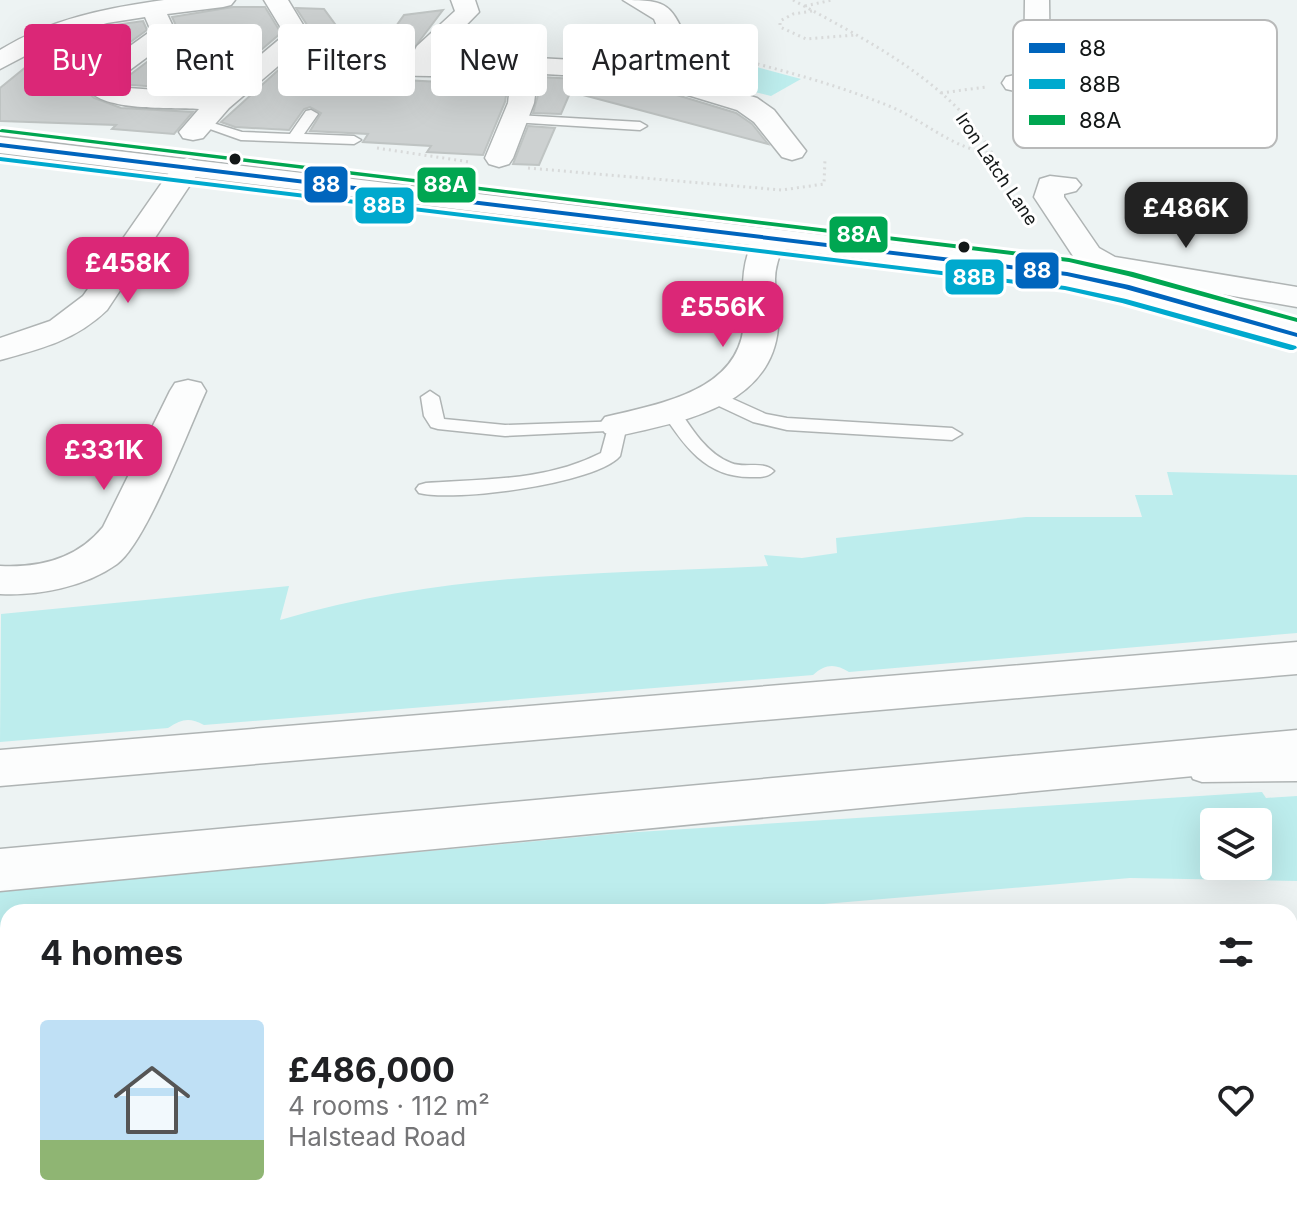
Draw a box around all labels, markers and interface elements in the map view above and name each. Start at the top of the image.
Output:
legend [1013,20,1277,148]
chip: Buy [24,24,131,96]
chip: Rent [147,24,262,96]
chip: Filters [278,24,415,96]
chip: New [431,24,547,96]
chip: Apartment [563,24,758,96]
text: 88 [1079,35,1106,61]
text: 88B [1079,71,1121,97]
text: 88A [1079,107,1121,133]
street label: Iron Latch Lane [952,109,1042,229]
unlabelled marker [227,151,243,167]
line badge: 88 [303,165,349,204]
line badge: 88A [416,166,477,204]
text: 88 [312,171,340,197]
text: 88A [423,171,469,197]
pin: £486K [1130,182,1242,250]
line badge: 88B [354,186,415,225]
text: 88B [362,192,406,218]
text: £486K [1143,192,1229,223]
line badge: 88A [828,215,889,254]
text: 88A [836,221,882,247]
pin: £458K [72,237,184,305]
unlabelled marker [956,239,972,255]
text: £458K [85,247,171,278]
line badge: 88 [1014,251,1060,290]
text: 88 [1023,257,1051,283]
line badge: 88B [944,258,1005,296]
text: 88B [952,264,996,290]
pin: £556K [667,281,779,349]
text: £556K [680,291,766,322]
pin: £331K [48,424,160,492]
text: £331K [64,434,144,465]
map controls [1200,808,1272,880]
button: layers [1200,808,1272,880]
icon: filters [1214,930,1258,974]
text: 4 homes [40,932,183,973]
text: £486,000 [288,1049,455,1090]
icon: home [104,1052,200,1148]
icon: heart [1214,1078,1258,1122]
text: 4 rooms · 112 m² [288,1090,490,1121]
text: Halstead Road [288,1121,466,1152]

